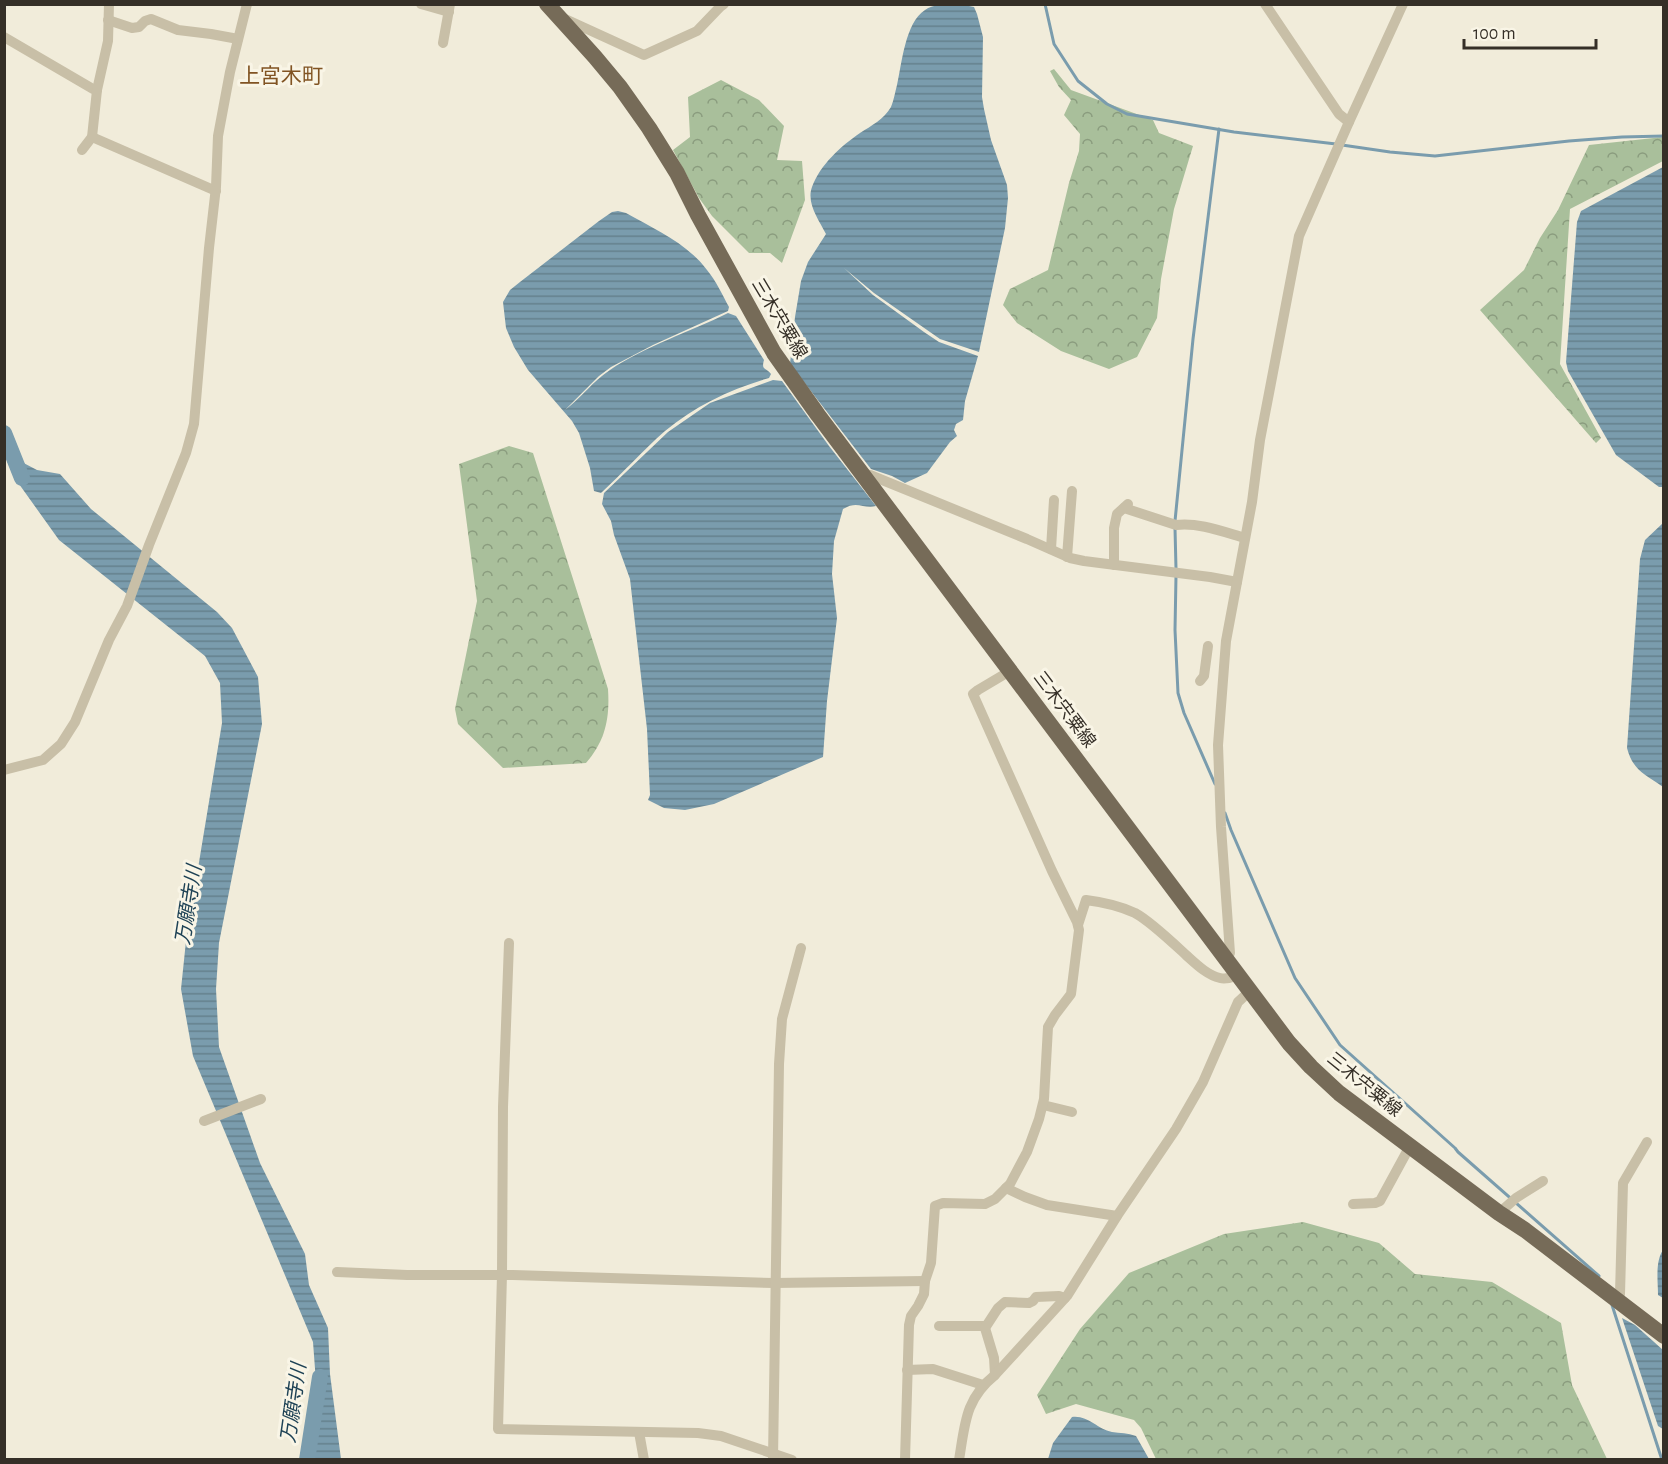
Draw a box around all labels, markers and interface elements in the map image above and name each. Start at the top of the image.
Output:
scale bar [1464,12,1596,50]
text: 100 m [1473,25,1516,43]
district label: 上宮木町 [239,65,323,87]
street label: 三木宍粟線 [748,275,812,362]
street label: 三木宍粟線 [1030,667,1100,751]
water label: 万願寺川 [172,862,205,946]
street label: 三木宍粟線 [1323,1048,1406,1120]
water label: 万願寺川 [278,1360,310,1444]

